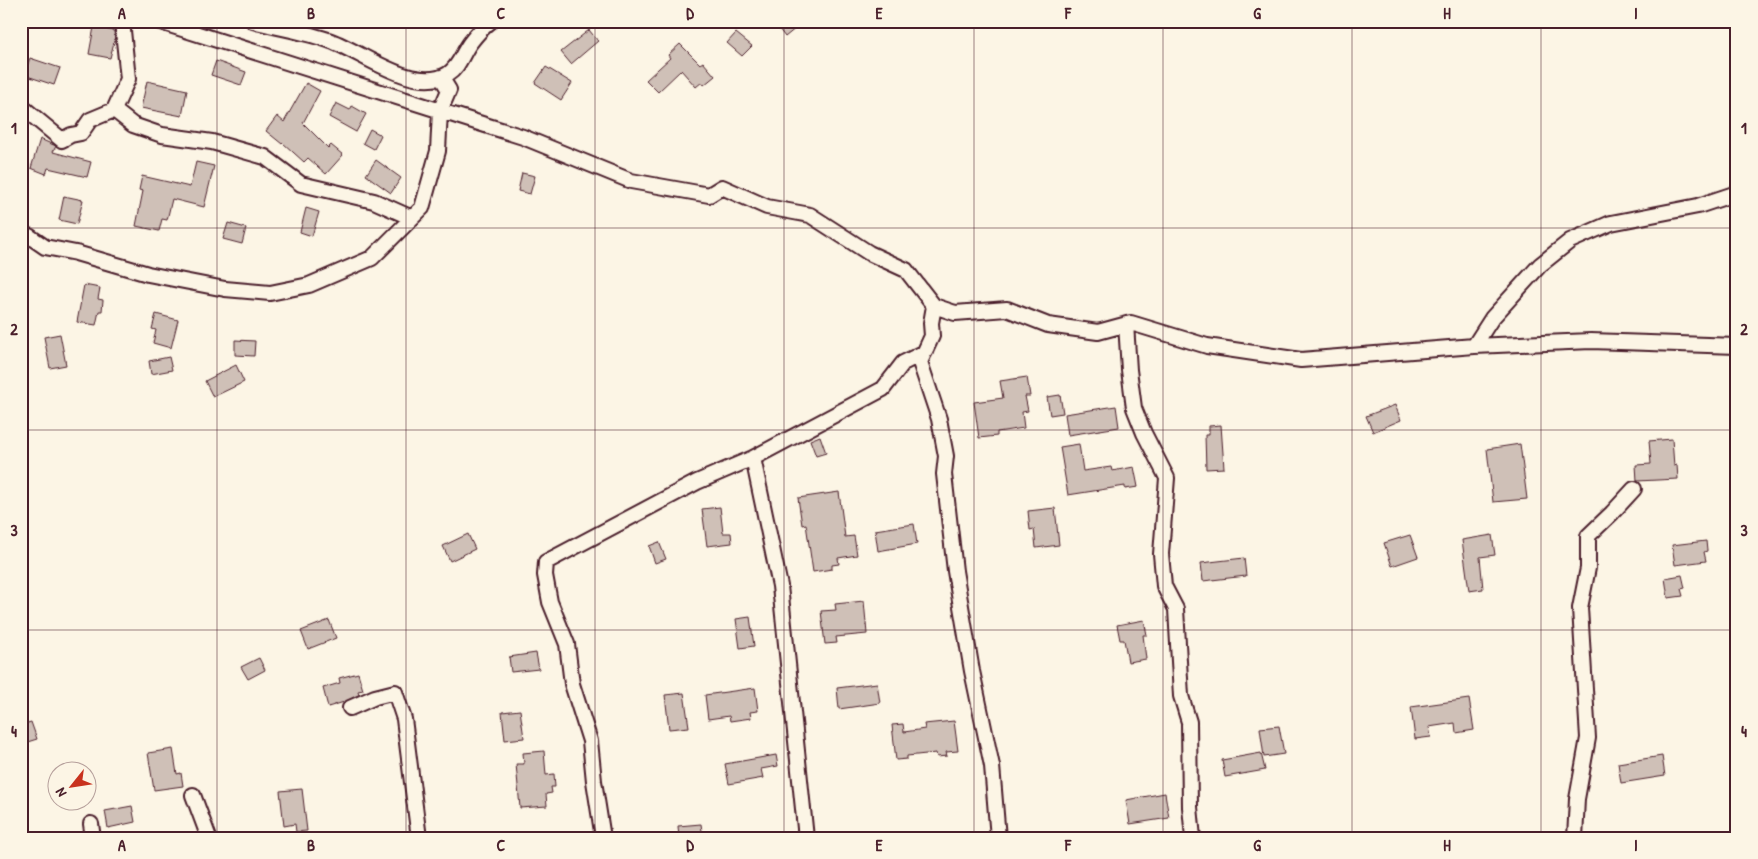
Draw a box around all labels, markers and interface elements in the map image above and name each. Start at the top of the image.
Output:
text: A [118,2,126,24]
text: B [307,2,315,24]
text: C [497,2,506,24]
text: D [686,2,694,24]
text: E [875,2,883,24]
text: F [1064,2,1072,24]
text: G [1253,2,1261,24]
text: H [1443,2,1451,24]
text: I [1634,2,1638,24]
text: 1 [11,117,17,139]
text: 1 [1741,117,1747,139]
text: 2 [10,318,18,340]
text: 2 [1740,318,1748,340]
text: 3 [10,519,18,541]
text: 3 [1740,519,1748,541]
text: 4 [11,720,17,742]
text: 4 [1741,720,1747,742]
north arrow [48,762,98,812]
text: N [50,784,70,801]
text: A [118,834,126,856]
text: B [307,834,315,856]
text: C [497,834,506,856]
text: D [686,834,694,856]
text: E [875,834,883,856]
text: F [1064,834,1072,856]
text: G [1253,834,1261,856]
text: H [1443,834,1451,856]
text: I [1634,834,1638,856]

